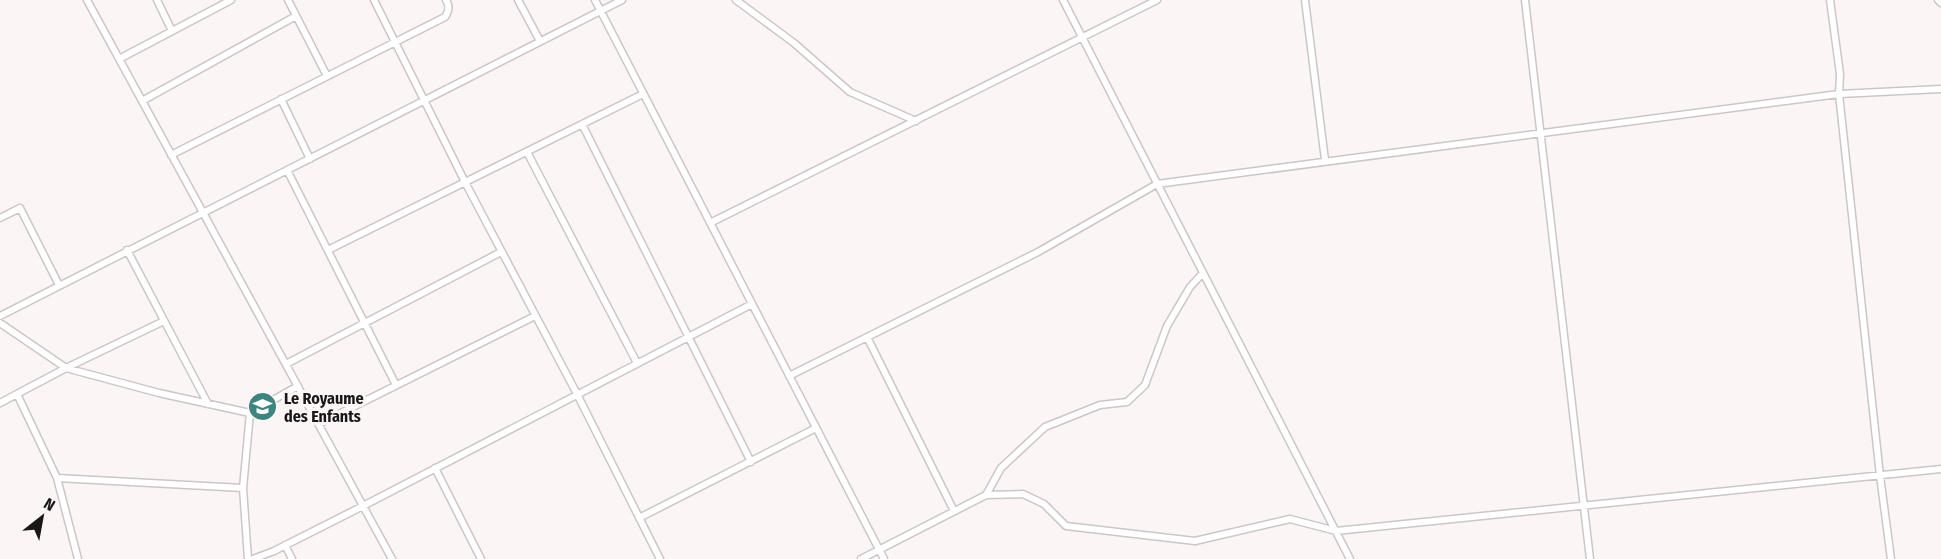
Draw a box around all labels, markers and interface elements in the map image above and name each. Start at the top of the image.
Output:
place label: Le Royaume des Enfants [284,389,364,426]
school or university icon: Le Royaume des Enfants [247,391,279,423]
north arrow [12,487,72,547]
text: N [40,494,58,515]

